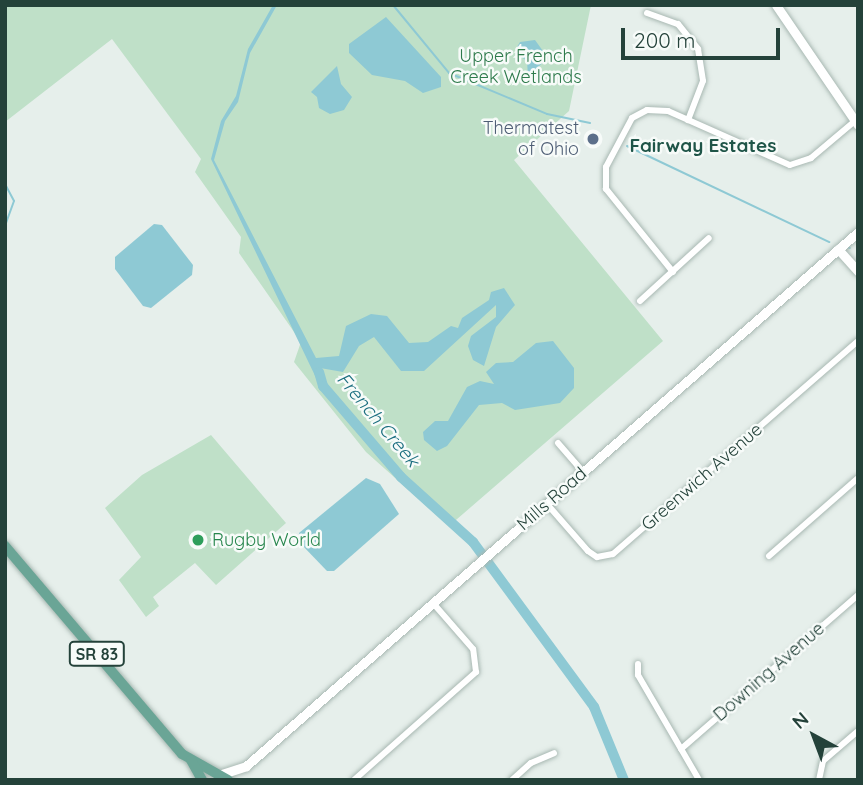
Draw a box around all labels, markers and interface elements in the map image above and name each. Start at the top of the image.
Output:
scale bar [625,14,784,58]
text: 200 m [634,27,696,53]
park label: Upper French Creek Wetlands [450,46,582,88]
place label: Thermatest of Ohio [483,118,579,160]
marker: Thermatest of Ohio [585,131,601,147]
district label: Fairway Estates [630,135,776,157]
water label: French Creek [332,368,424,472]
street label: Greenwich Avenue [637,419,767,535]
street label: Mills Road [513,463,591,535]
place label: Rugby World [212,529,321,551]
marker: Rugby World [190,532,206,548]
street label: Downing Avenue [709,618,829,726]
road number: SR 83 [67,642,127,666]
north arrow [779,701,849,771]
text: N [787,707,813,734]

